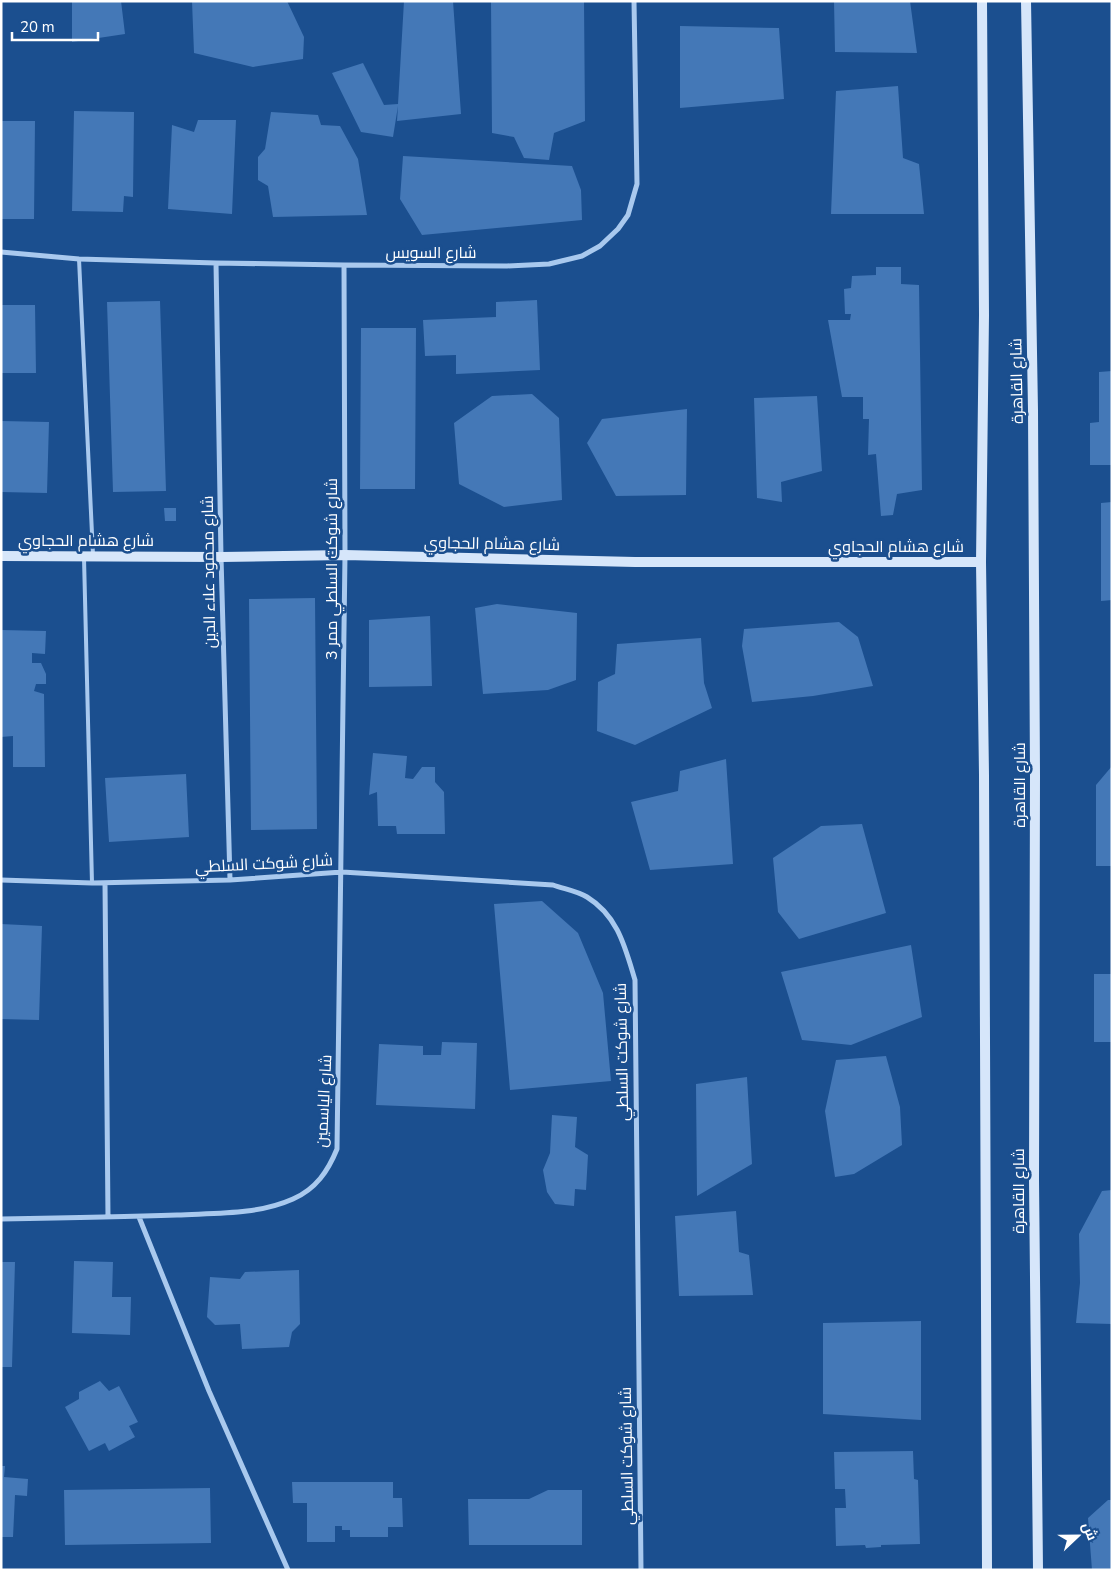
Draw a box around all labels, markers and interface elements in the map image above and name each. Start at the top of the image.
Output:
scale bar [12,10,99,42]
text: 20 m [20,17,55,37]
street label: شارع السويس [385,242,477,264]
street label: شارع القاهرة [1005,338,1029,424]
street label: شارع شوكت السلطي ممر 3 [321,478,345,660]
street label: شارع محمود علاء الدين [197,495,221,649]
street label: شارع هشام الحجاوي [18,530,154,554]
street label: شارع هشام الحجاوي [424,532,560,558]
street label: شارع هشام الحجاوي [828,536,964,560]
street label: شارع القاهرة [1009,742,1031,828]
street label: شارع شوكت السلطي [194,849,334,881]
street label: شارع شوكت السلطي [610,983,636,1121]
street label: شارع الياسمين [311,1054,337,1148]
street label: شارع القاهرة [1008,1148,1030,1234]
street label: شارع شوكت السلطي [615,1387,641,1525]
north arrow [1053,1511,1103,1561]
text: ش [1077,1519,1102,1543]

